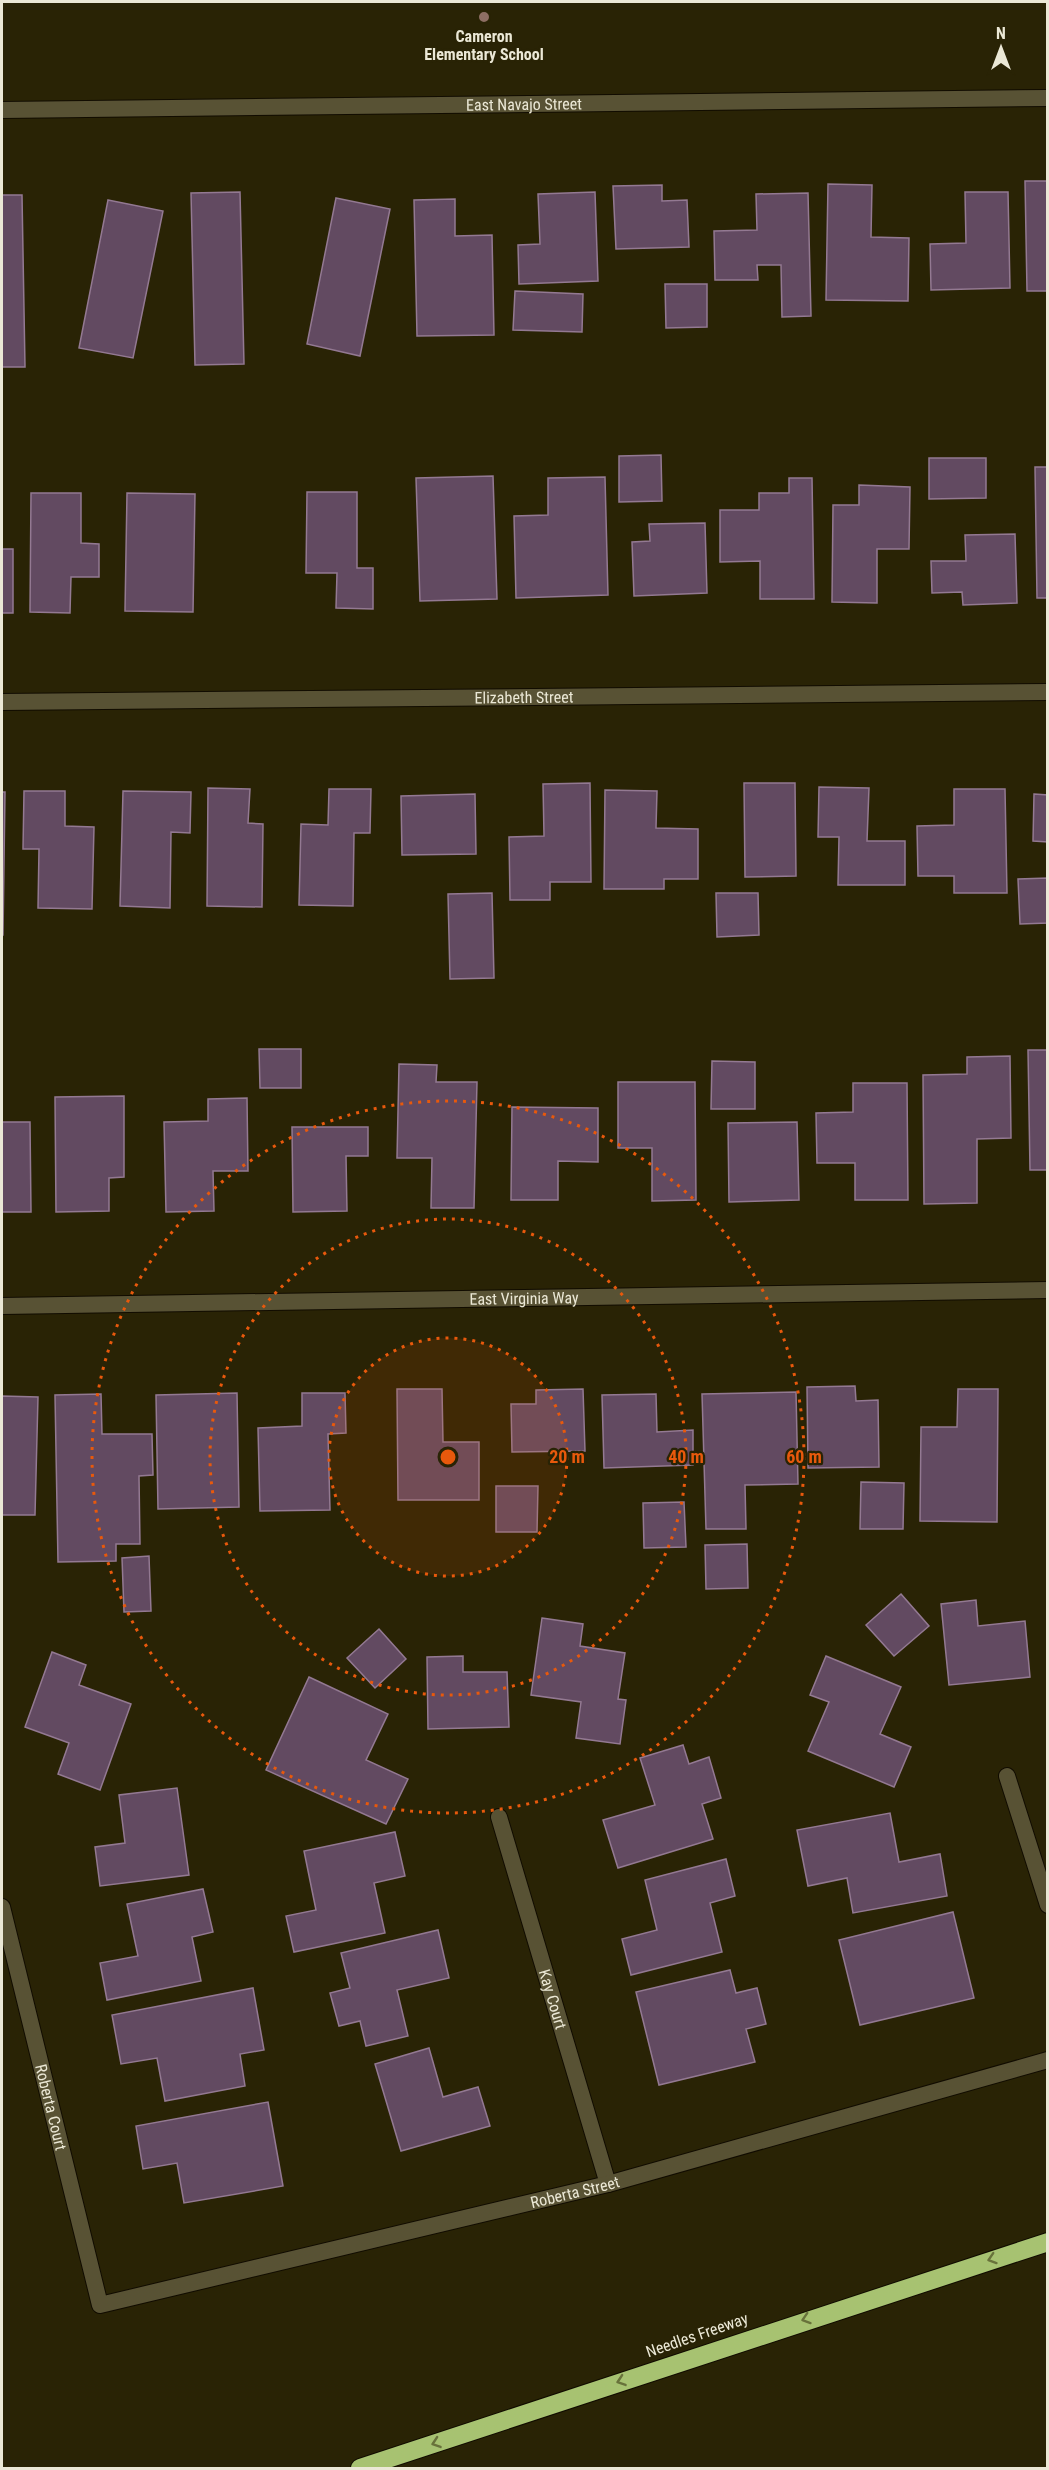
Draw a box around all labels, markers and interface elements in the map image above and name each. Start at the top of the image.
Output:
marker: Cameron Elementary School [477,10,491,24]
north arrow [971,18,1031,78]
text: N [996,24,1006,43]
place label: Cameron Elementary School [424,27,544,64]
street label: East Navajo Street [466,94,582,114]
street label: Elizabeth Street [474,687,574,707]
street label: East Virginia Way [469,1288,579,1308]
text: 20 m [549,1446,585,1467]
text: 40 m [668,1446,704,1467]
text: 60 m [786,1446,822,1467]
centre of rings [438,1447,458,1467]
street label: Kay Court [535,1967,571,2032]
street label: Roberta Court [31,2062,71,2152]
street label: Roberta Street [528,2172,622,2212]
one-way arrow [987,2252,998,2265]
street label: Needles Freeway [643,2309,751,2361]
one-way arrow [801,2312,812,2324]
one-way arrow [616,2374,627,2386]
one-way arrow [431,2436,442,2448]

